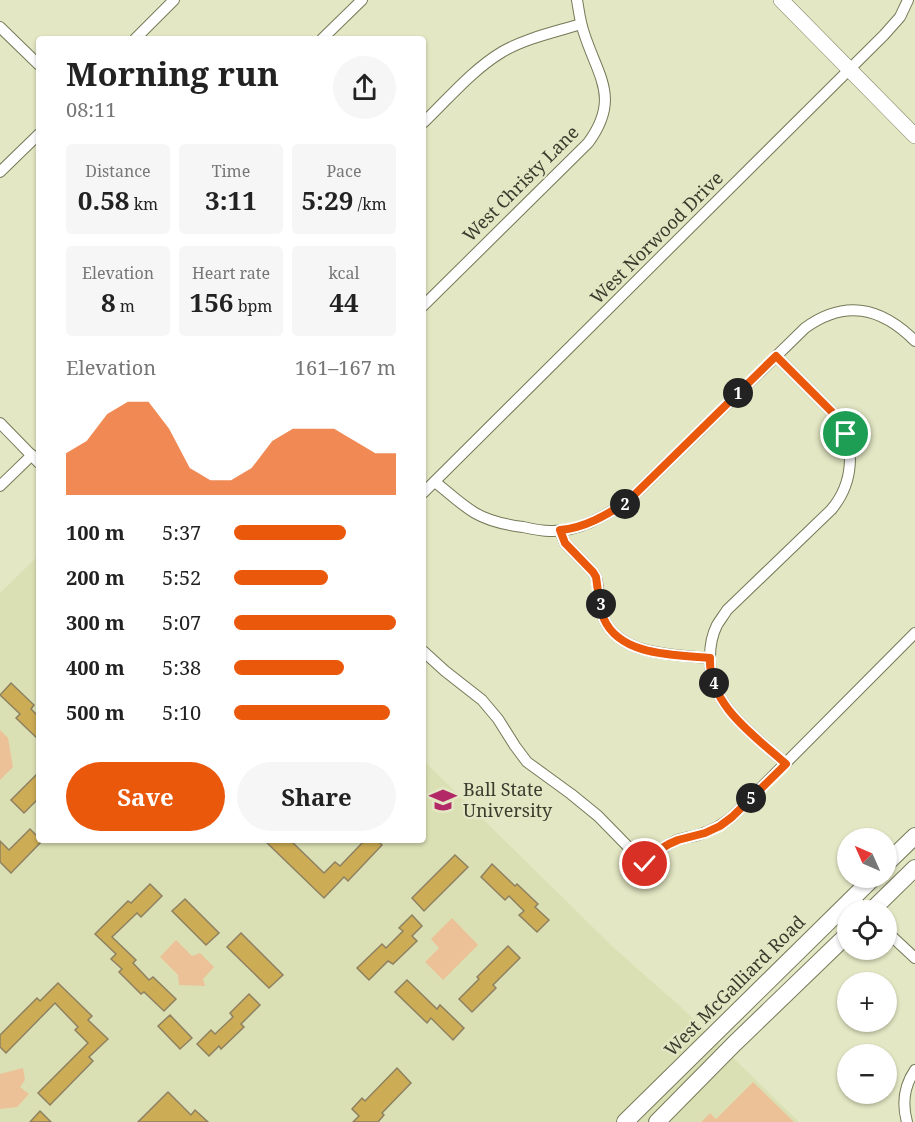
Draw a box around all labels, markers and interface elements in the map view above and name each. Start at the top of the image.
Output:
text: Morning run [66,51,279,96]
button: share [333,56,396,119]
text: 08:11 [66,96,116,123]
street label: West Christy Lane [457,120,584,247]
text: Distance [85,160,151,182]
text: Time [212,160,250,182]
text: Pace [326,160,362,182]
street label: West Norwood Drive [585,166,728,309]
text: 0.58 [78,182,130,218]
text: 3:11 [205,182,257,218]
text: 5:29 [301,182,353,218]
text: km [130,193,158,215]
text: /km [353,193,387,215]
text: Elevation [82,262,154,284]
text: Heart rate [192,262,270,284]
text: kcal [329,262,359,284]
text: 8 [101,284,116,320]
text: 156 [189,284,234,320]
text: 44 [329,284,359,320]
text: m [116,295,135,317]
text: bpm [234,295,273,317]
text: Elevation [66,354,156,381]
text: 161–167 m [295,354,396,381]
pin: 1 [723,378,753,408]
text: 1 [733,382,743,404]
pin [820,408,871,459]
icon: arrive [829,417,862,450]
pin: 2 [610,489,640,519]
text: 2 [620,493,630,515]
text: 100 m [66,519,125,546]
text: 5:37 [162,519,201,546]
text: 200 m [66,564,125,591]
text: 5:52 [162,564,201,591]
pin: 3 [586,589,616,619]
text: 3 [596,593,606,615]
text: 300 m [66,609,125,636]
text: 5:07 [162,609,201,636]
text: 400 m [66,654,125,681]
text: 5:38 [162,654,201,681]
pin: 4 [699,668,729,698]
text: 4 [709,672,719,694]
text: 500 m [66,699,125,726]
text: 5:10 [162,699,201,726]
button: Save [66,762,225,831]
button: Share [237,762,396,831]
place label: Ball State University [463,777,553,822]
pin: 5 [736,783,766,813]
school or university icon: Ball State University [428,785,458,815]
text: 5 [746,787,756,809]
north arrow [837,828,897,888]
map controls [837,828,897,1104]
pin [619,838,670,889]
icon: check [628,847,661,880]
button: locate [837,900,897,960]
street label: West McGalliard Road [659,910,810,1061]
button: + [837,972,897,1032]
button: − [837,1044,897,1104]

